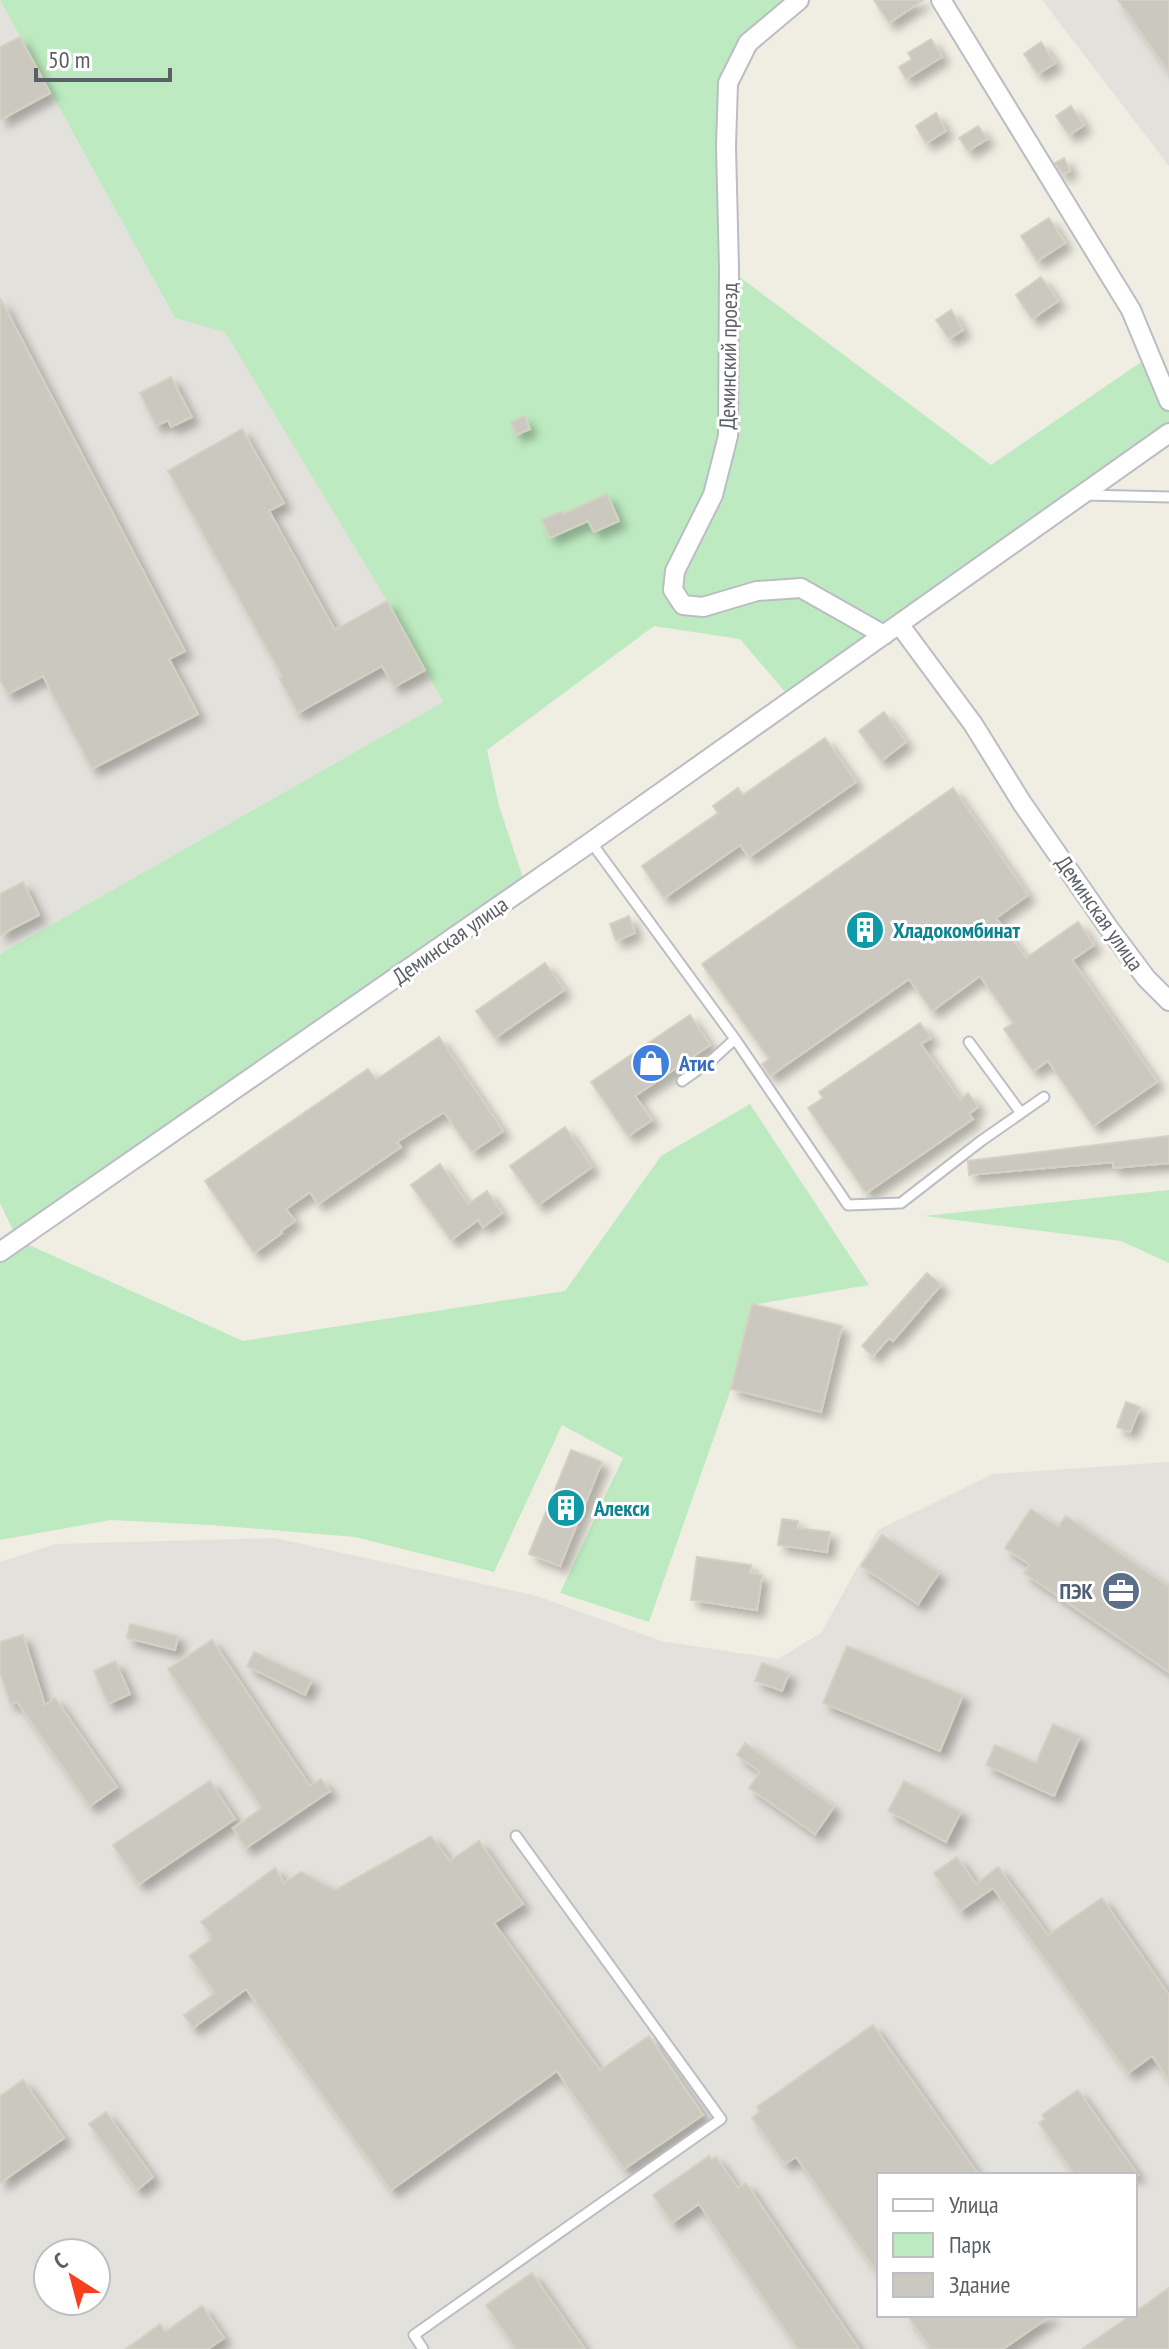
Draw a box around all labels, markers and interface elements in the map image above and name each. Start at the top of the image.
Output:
scale bar [36,32,170,82]
text: 50 m [48,44,90,75]
street label: Деминский проезд [713,282,743,430]
street label: Деминская улица [1050,850,1150,976]
street label: Деминская улица [387,890,513,990]
building icon: Хладокомбинат [844,909,886,951]
place label: Хладокомбинат [893,916,1021,944]
shop icon: Атис [630,1042,672,1084]
place label: Атис [678,1049,715,1077]
building icon: Алекси [545,1487,587,1529]
place label: Алекси [593,1494,650,1522]
office icon: ПЭК [1100,1570,1142,1612]
place label: ПЭК [1060,1577,1094,1605]
legend [877,2173,1137,2317]
text: Улица [949,2189,999,2220]
text: Парк [949,2229,992,2260]
north arrow [32,2237,112,2317]
text: С [48,2247,73,2275]
text: Здание [949,2269,1010,2300]

